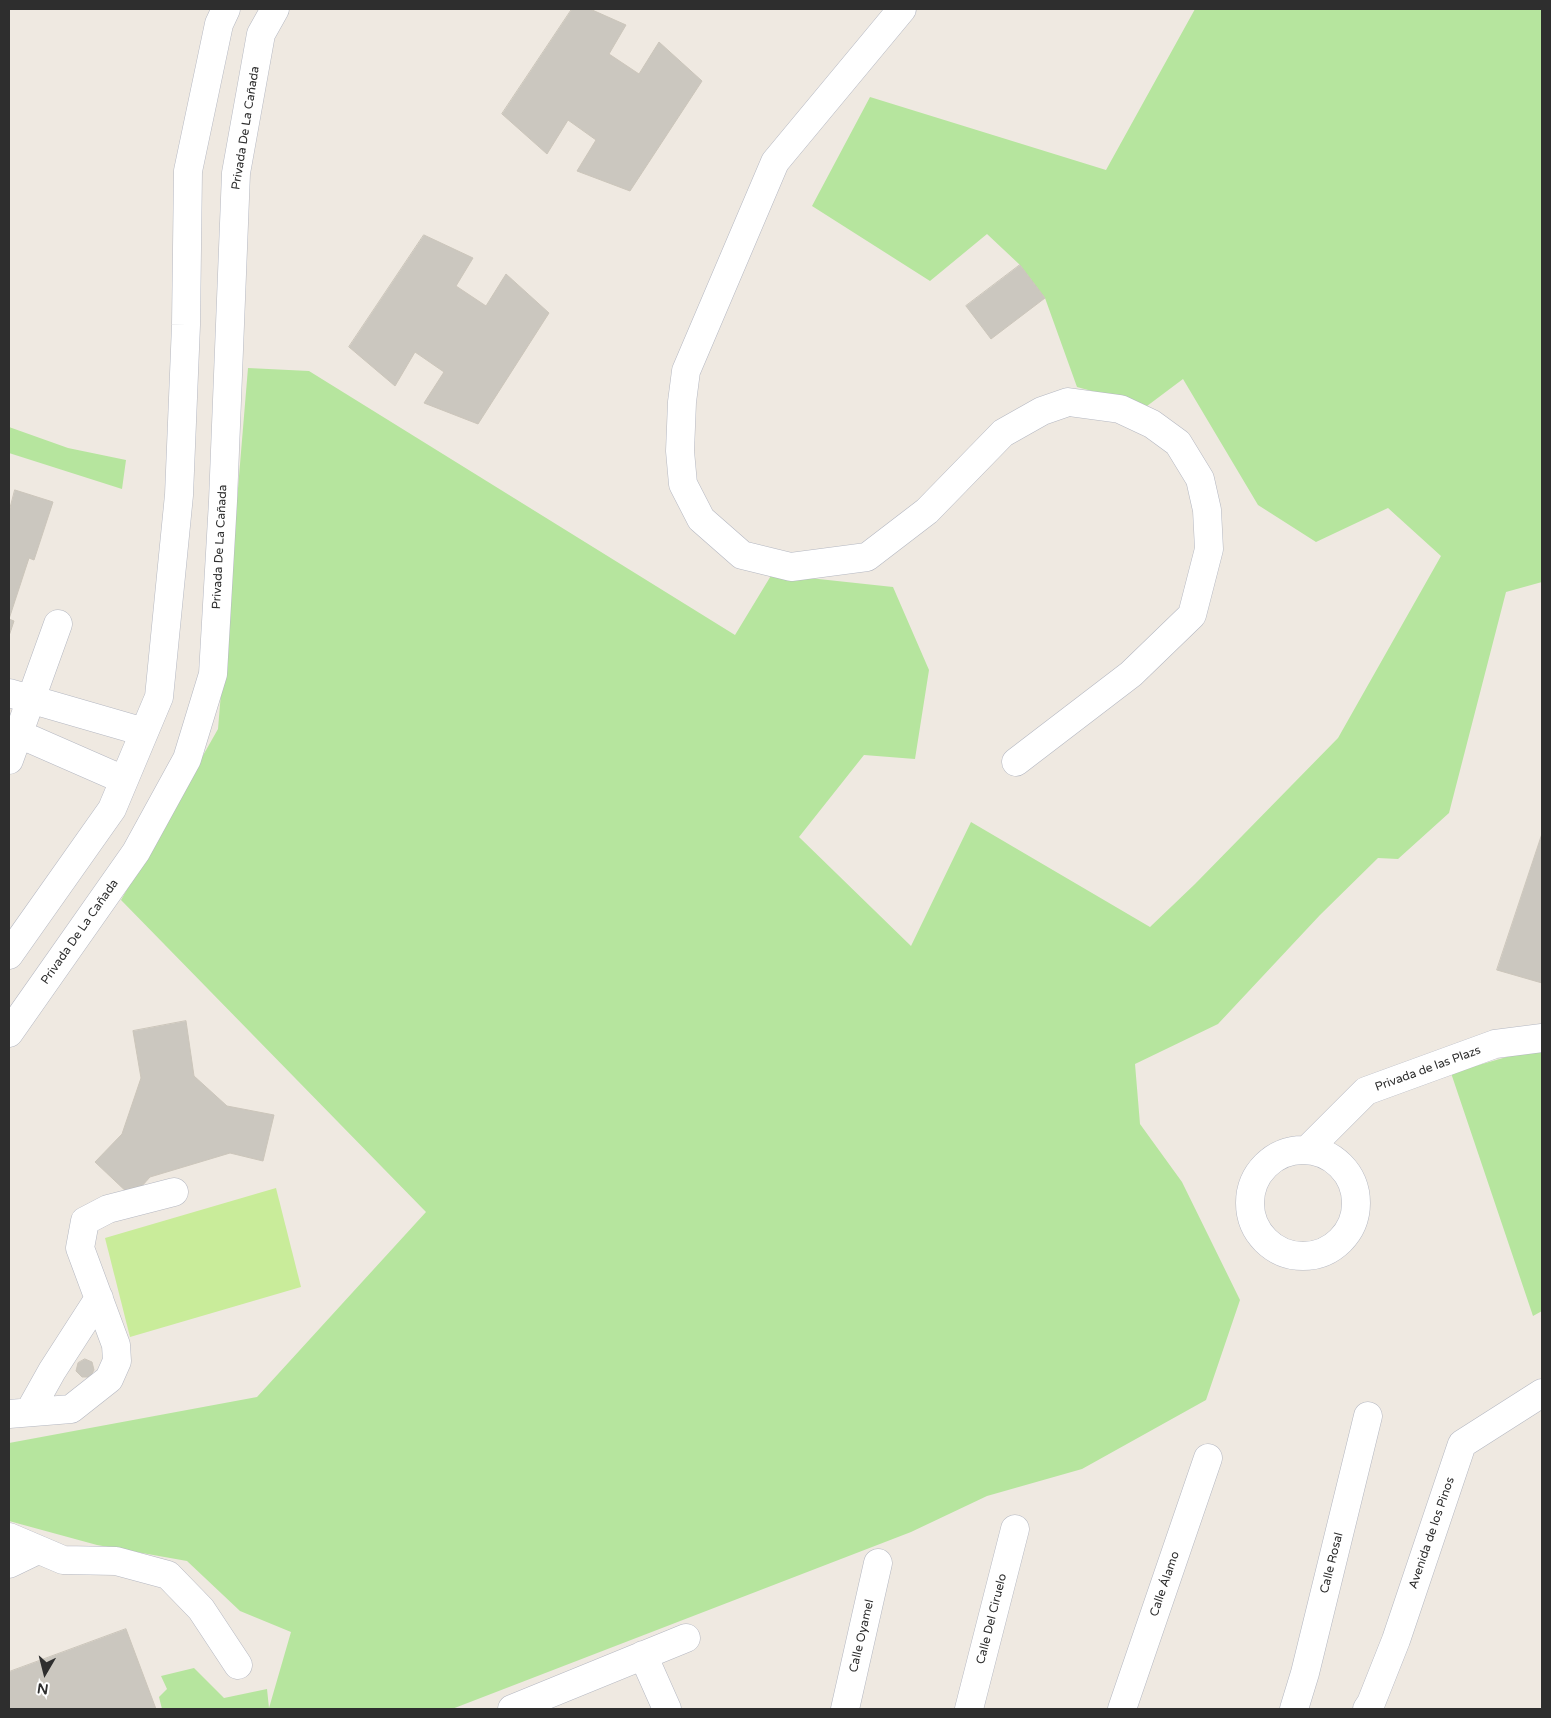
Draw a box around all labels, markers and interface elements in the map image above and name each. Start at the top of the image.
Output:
street label: Privada De La Cañada [229,65,263,191]
street label: Privada De La Cañada [210,484,230,610]
street label: Privada De La Cañada [38,877,122,987]
street label: Privada de las Plazs [1373,1043,1483,1095]
street label: Avenida de los Pinos [1406,1475,1458,1591]
street label: Calle Rosal [1317,1531,1347,1595]
street label: Calle Álamo [1147,1550,1183,1618]
street label: Calle Del Ciruelo [974,1572,1010,1666]
street label: Calle Oyamel [847,1598,877,1674]
north arrow [20,1648,70,1698]
text: N [36,1679,50,1698]

